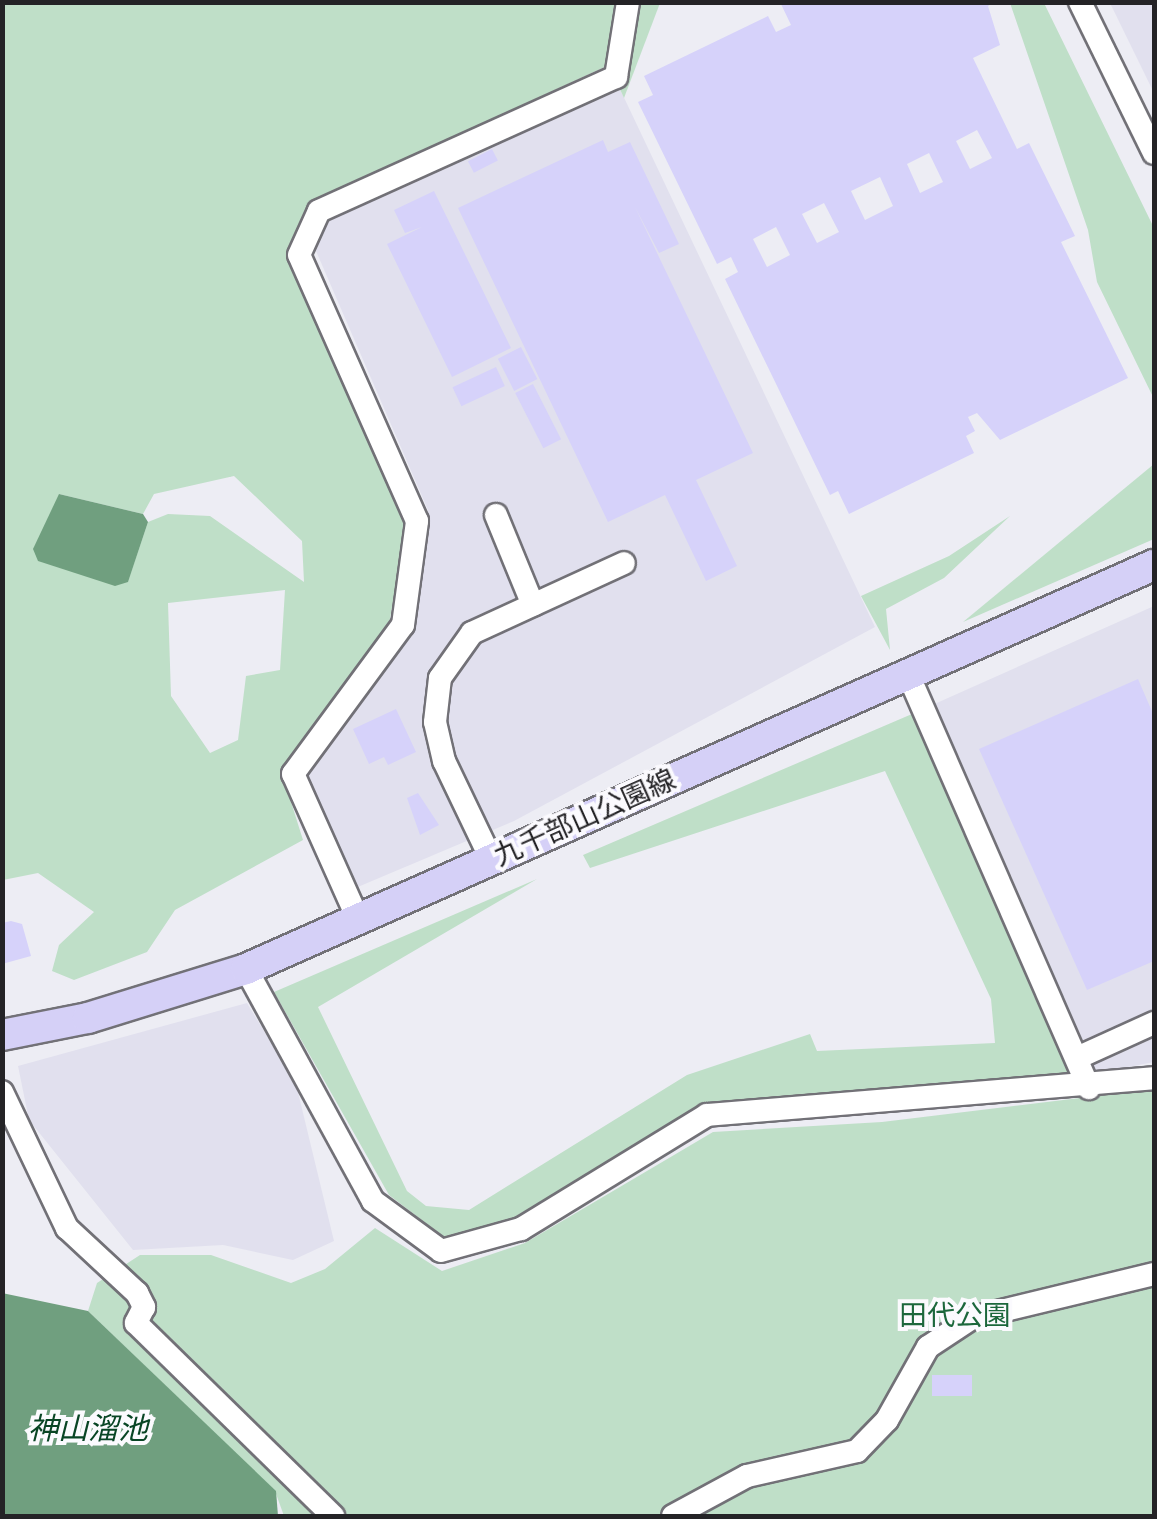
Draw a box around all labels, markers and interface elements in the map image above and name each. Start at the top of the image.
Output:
street label: 九千部山公園線 [489,763,681,873]
park label: 田代公園 [899,1299,1011,1333]
water label: 神山溜池 [28,1411,148,1447]

